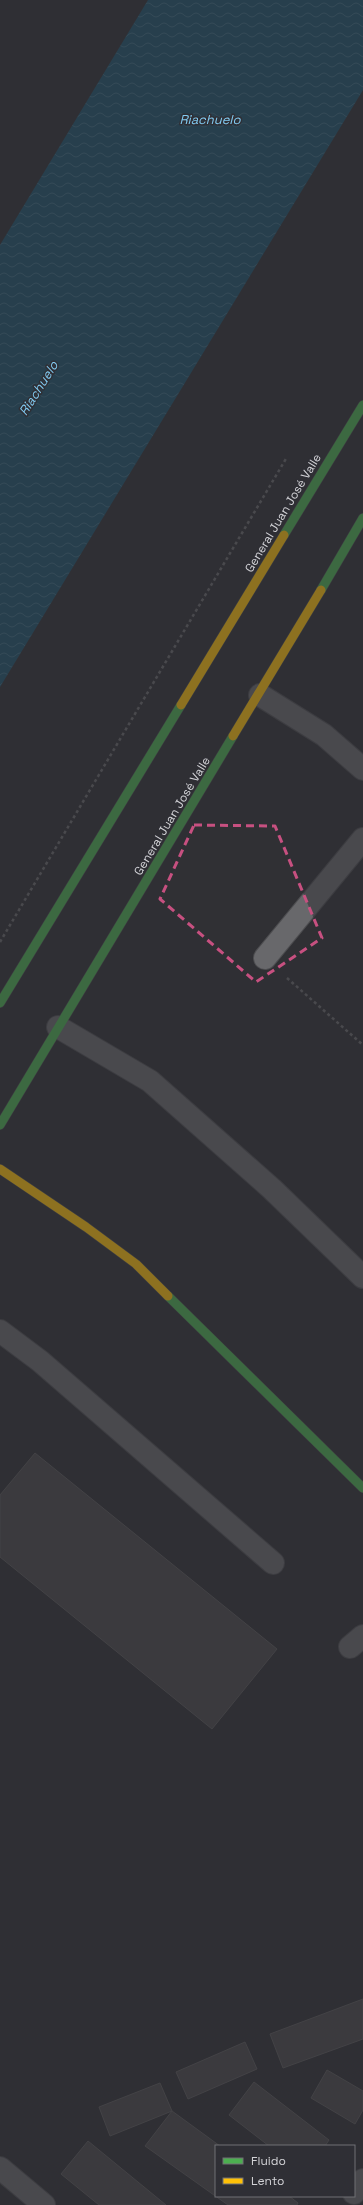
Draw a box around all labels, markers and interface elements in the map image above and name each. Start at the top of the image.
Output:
water label: Riachuelo [179,111,242,128]
water label: Riachuelo [15,357,62,419]
street label: General Juan José Valle [241,451,325,575]
street label: General Juan José Valle [130,754,214,878]
legend [215,2145,355,2197]
text: Fluido [251,2153,286,2169]
text: Lento [251,2173,285,2189]

